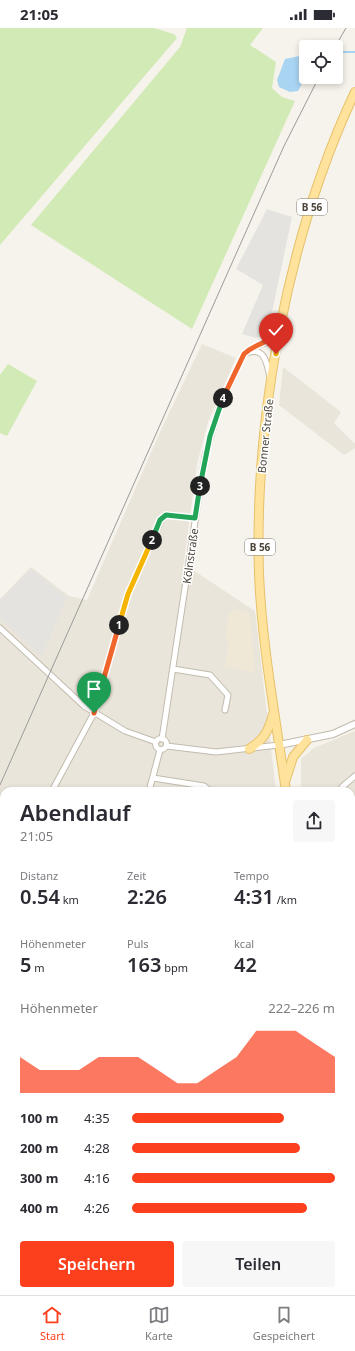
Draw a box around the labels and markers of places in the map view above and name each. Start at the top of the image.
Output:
pin [259,313,293,354]
pin: 4 [213,388,233,408]
pin: 3 [190,476,210,496]
pin: 2 [142,530,162,550]
pin: 1 [109,615,129,635]
pin [77,672,111,713]

